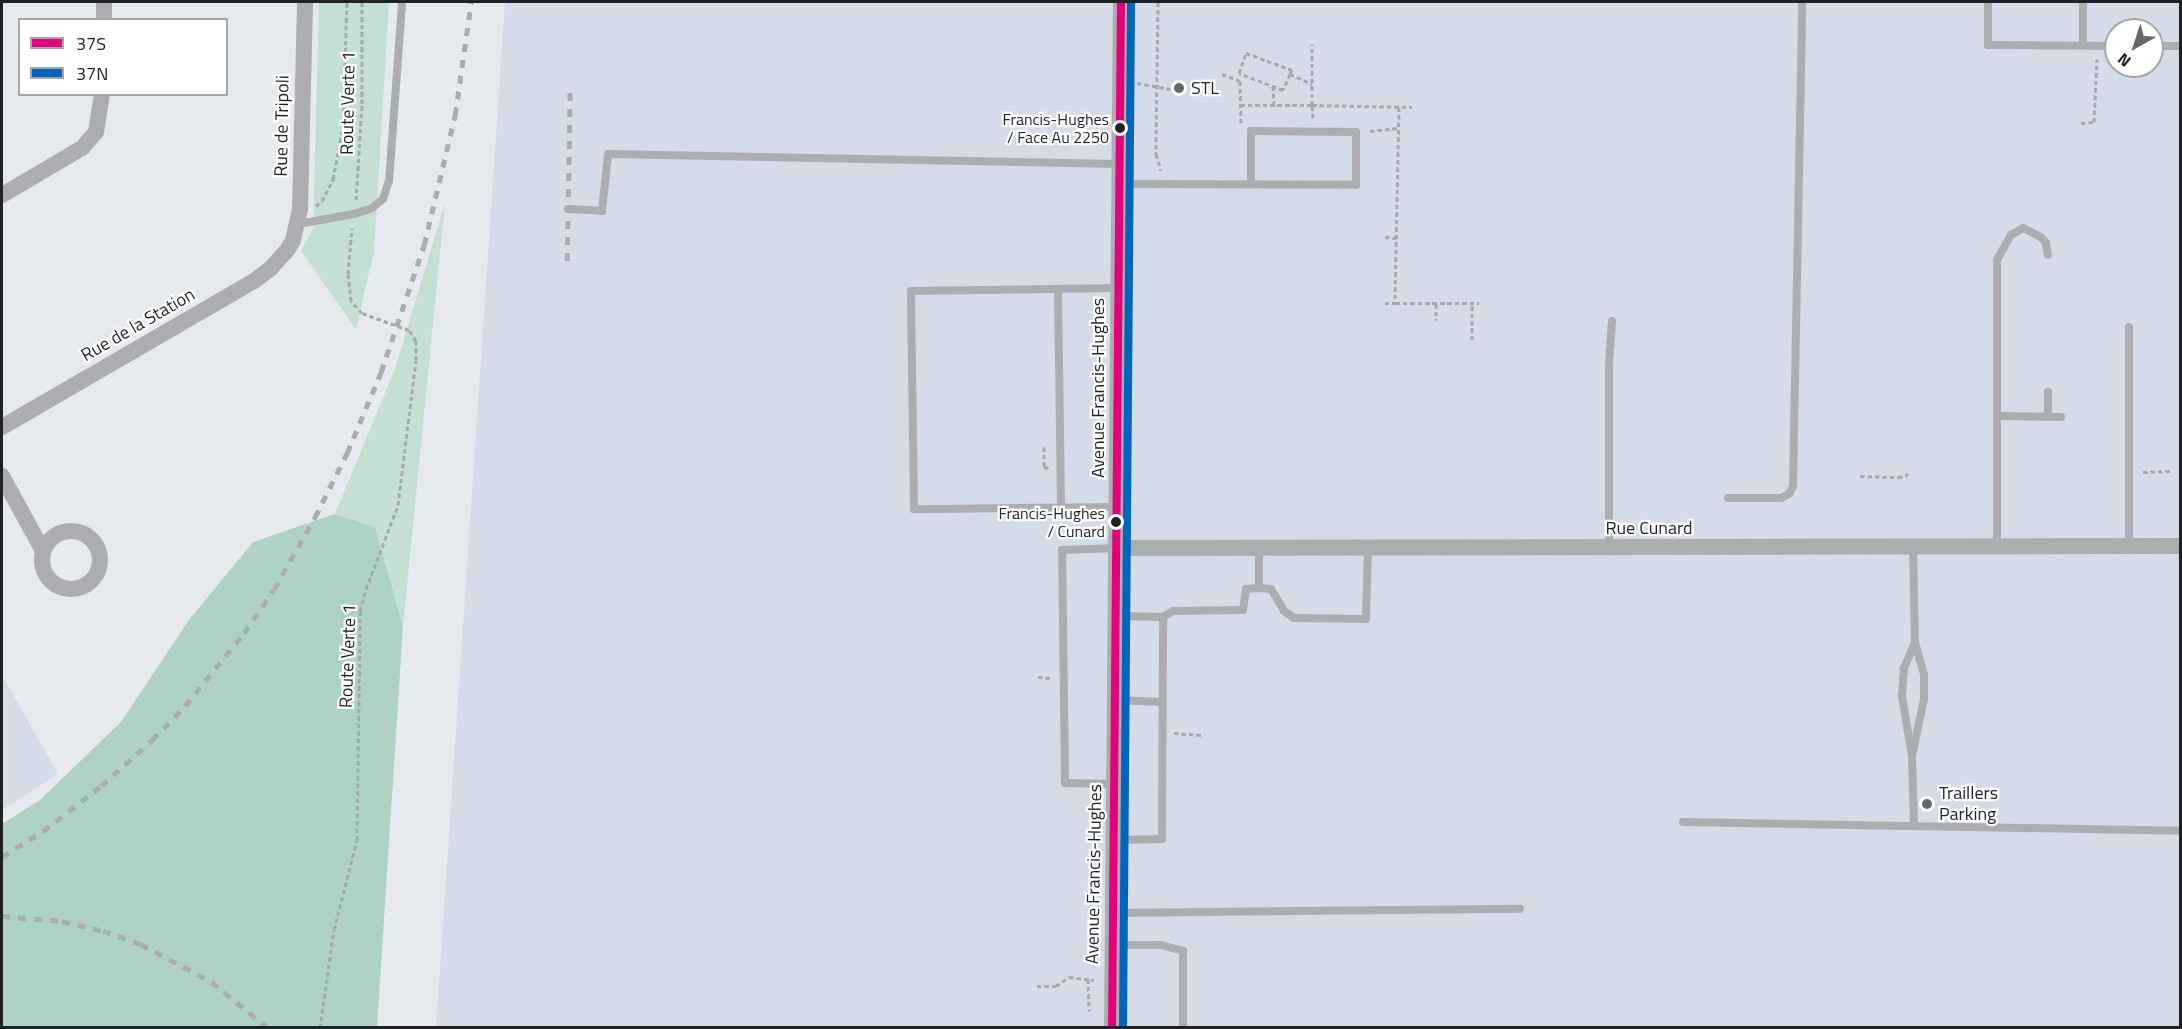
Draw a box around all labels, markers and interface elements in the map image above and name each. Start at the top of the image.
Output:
legend [18,18,228,96]
north arrow [2104,18,2164,78]
text: 37S [76,30,106,57]
text: N [2112,48,2136,73]
street label: Route Verte 1 [336,51,360,155]
text: 37N [76,60,108,87]
street label: Rue de Tripoli [270,75,294,177]
place label: STL [1191,77,1219,99]
marker: STL [1172,81,1186,95]
place label: Francis-Hughes / Face Au 2250 [1002,109,1109,147]
marker: Francis-Hughes / Face Au 2250 [1114,122,1126,134]
street label: Rue de la Station [77,284,199,366]
street label: Avenue Francis-Hughes [1087,298,1109,478]
place label: Francis-Hughes / Cunard [998,503,1105,541]
marker: Francis-Hughes / Cunard [1110,516,1122,528]
street label: Rue Cunard [1606,517,1692,539]
street label: Route Verte 1 [335,604,361,708]
place label: Traillers Parking [1939,783,1998,826]
street label: Avenue Francis-Hughes [1082,784,1106,964]
marker: Traillers Parking [1920,797,1934,811]

